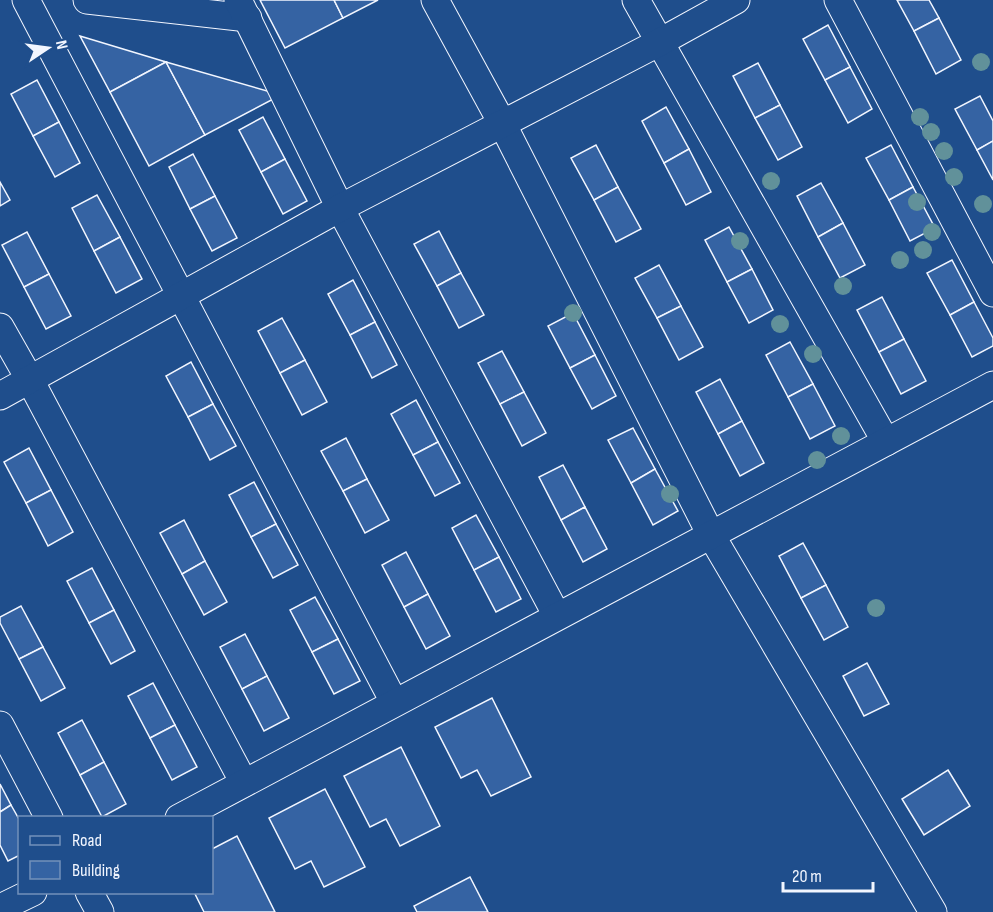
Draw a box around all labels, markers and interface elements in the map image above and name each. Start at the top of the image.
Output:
north arrow [18,18,78,78]
text: N [51,39,71,51]
legend [18,816,213,894]
text: Road [72,830,102,851]
scale bar [783,855,873,893]
text: Building [72,860,120,881]
text: 20 m [792,866,822,887]

